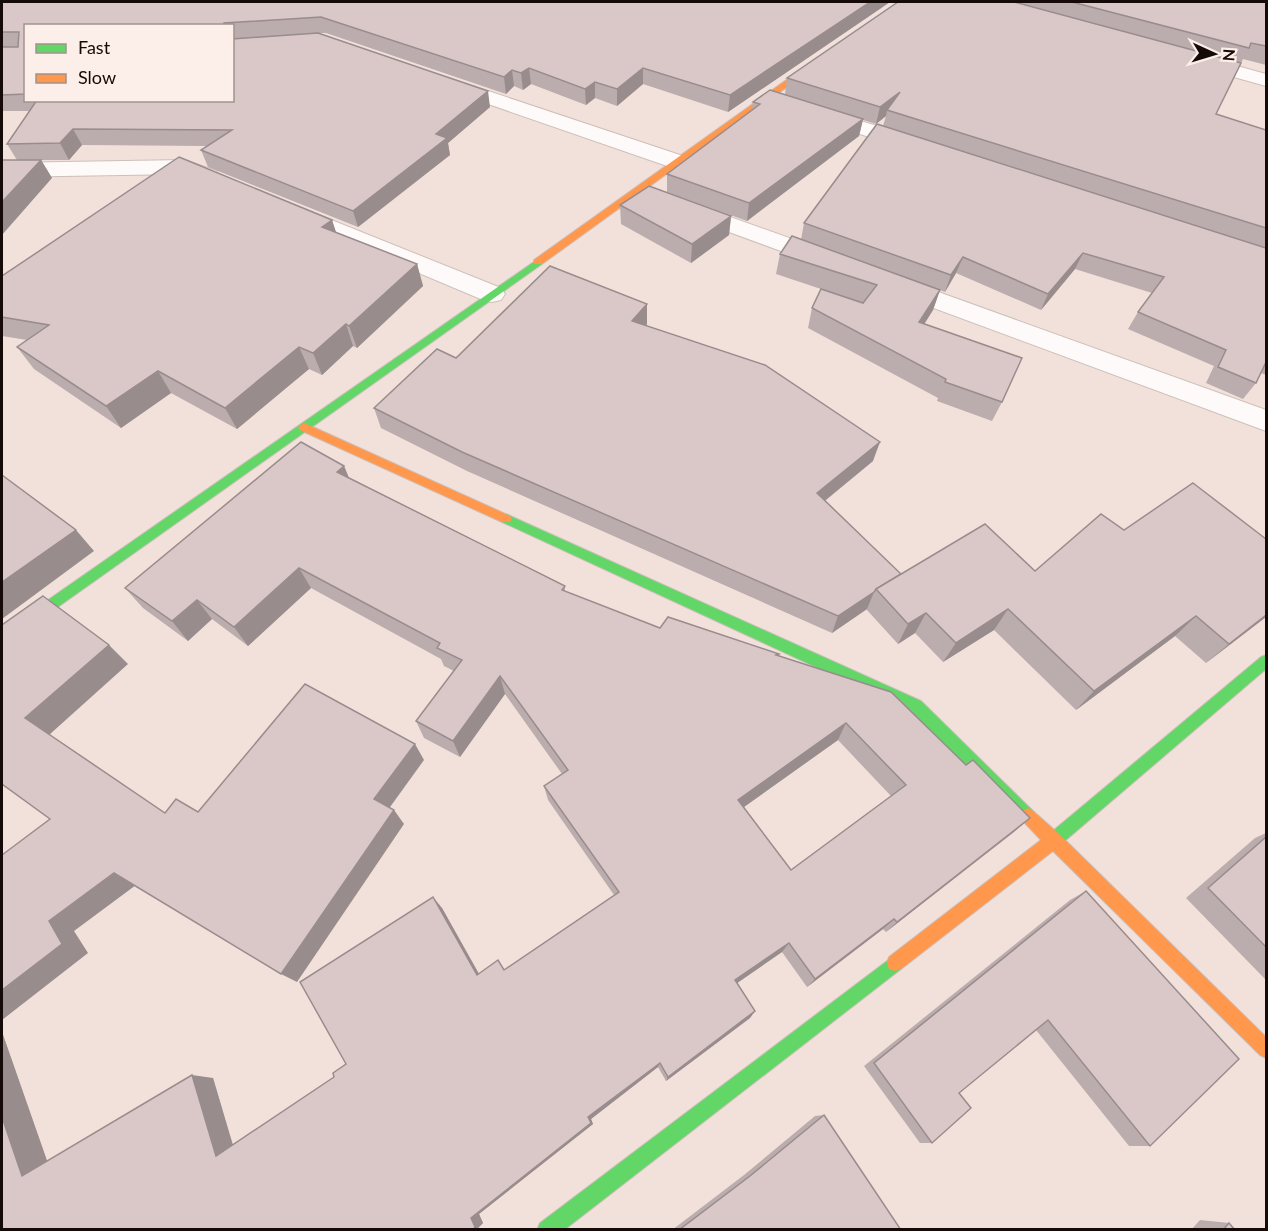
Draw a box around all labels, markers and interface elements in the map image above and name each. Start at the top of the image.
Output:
legend [24,24,234,102]
north arrow [1184,24,1244,84]
text: Fast [78,36,111,58]
text: N [1220,48,1239,62]
text: Slow [78,66,116,88]

